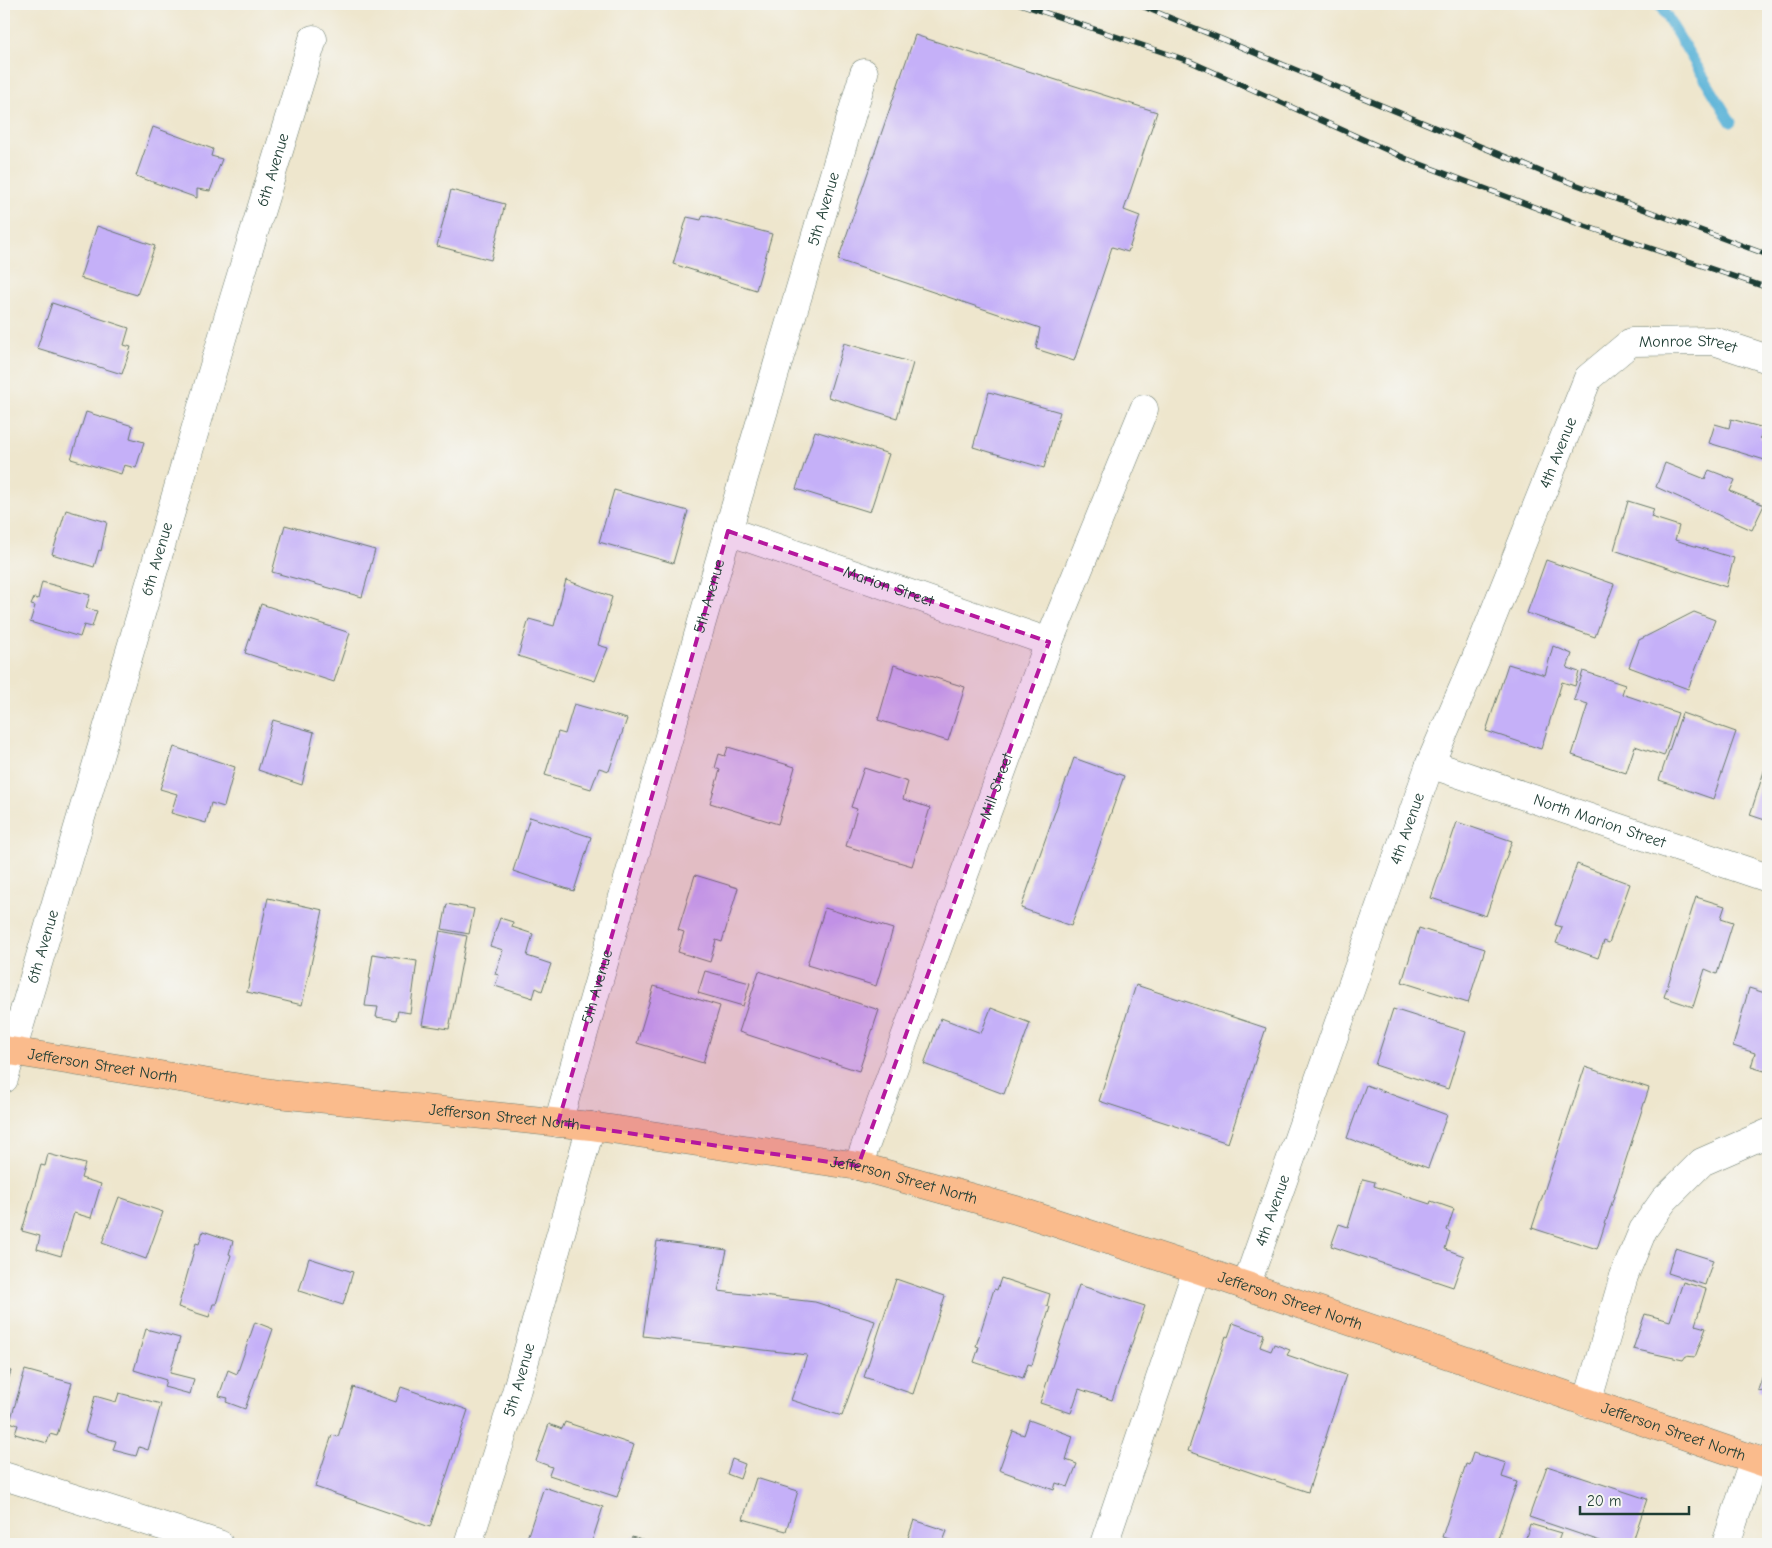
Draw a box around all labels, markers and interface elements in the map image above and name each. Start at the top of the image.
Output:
street label: 6th Avenue [253,131,293,209]
street label: 5th Avenue [804,170,843,248]
street label: Monroe Street [1639,332,1740,357]
street label: 4th Avenue [1536,415,1580,491]
street label: 6th Avenue [138,520,176,598]
street label: 5th Avenue [690,557,728,635]
street label: Marion Street [841,563,937,611]
street label: Mill Street [976,750,1017,822]
street label: 4th Avenue [1386,790,1428,867]
street label: North Marion Street [1531,791,1668,852]
street label: 6th Avenue [24,908,62,986]
street label: 5th Avenue [578,948,616,1026]
street label: Jefferson Street North [26,1045,179,1087]
street label: Jefferson Street North [428,1100,581,1134]
street label: Jefferson Street North [829,1153,980,1208]
street label: 4th Avenue [1252,1172,1294,1249]
street label: Jefferson Street North [1216,1268,1365,1334]
street label: 5th Avenue [500,1341,539,1419]
street label: Jefferson Street North [1599,1399,1748,1465]
scale bar [1580,1483,1688,1515]
text: 20 m [1587,1492,1621,1510]

